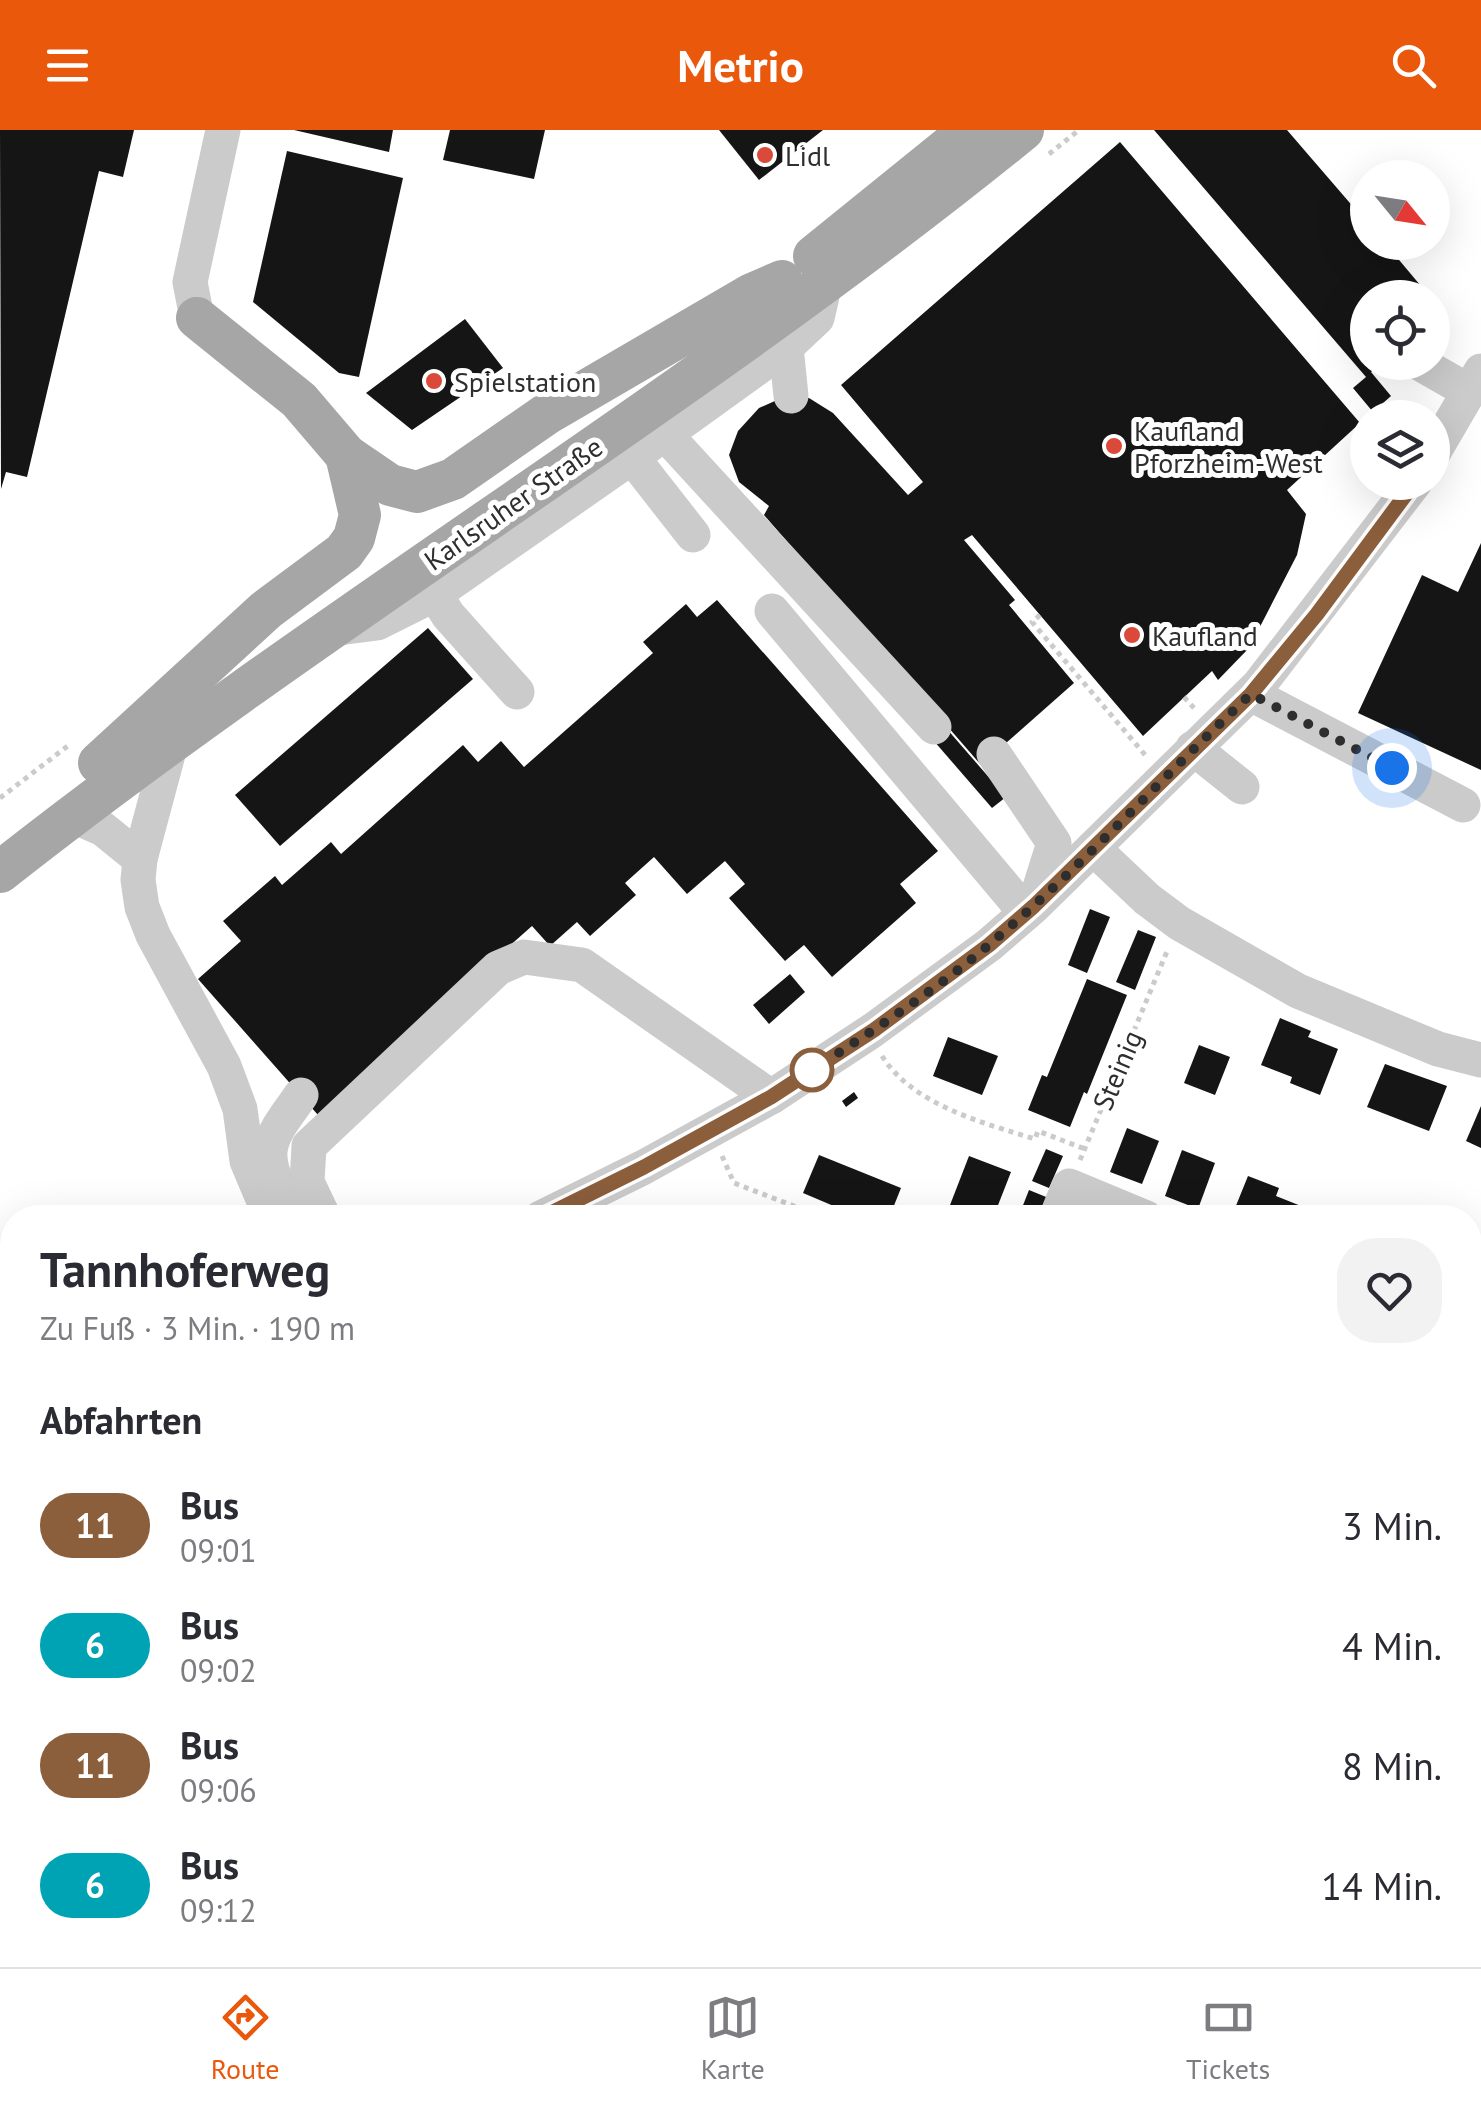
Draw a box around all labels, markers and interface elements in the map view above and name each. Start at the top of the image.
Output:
text: Metrio [677,36,804,94]
icon: menu [40,38,95,93]
icon: search [1386,38,1441,93]
place label: Lidl [785,137,830,174]
marker: Lidl [754,144,776,166]
north arrow [1350,160,1450,260]
map controls [1350,160,1450,500]
button: locate [1350,280,1450,380]
place label: Spielstation [454,363,596,400]
marker: Spielstation [423,370,445,392]
button: layers [1350,400,1450,500]
place label: Kaufland Pforzheim-West [1134,412,1323,481]
street label: Karlsruher Straße [417,428,609,578]
marker: Kaufland Pforzheim-West [1103,435,1125,457]
place label: Kaufland [1152,617,1258,654]
marker: Kaufland [1121,624,1143,646]
your location [1367,743,1417,793]
street label: Steinig [1084,1024,1150,1116]
unlabelled marker [791,1049,833,1091]
text: Tannhoferweg [40,1238,330,1300]
button: heart [1337,1238,1442,1343]
text: Zu Fuß · 3 Min. · 190 m [40,1307,355,1349]
text: Abfahrten [40,1395,202,1444]
text: Bus [180,1480,239,1529]
text: 3 Min. [1342,1501,1442,1550]
text: 11 [75,1502,115,1548]
text: 09:01 [180,1529,257,1571]
text: Bus [180,1600,239,1649]
text: 4 Min. [1342,1621,1442,1670]
text: 6 [85,1622,105,1668]
text: 09:02 [180,1649,257,1691]
text: Bus [180,1720,239,1769]
text: 8 Min. [1342,1741,1442,1790]
text: 11 [75,1742,115,1788]
text: 09:06 [180,1769,257,1811]
text: Bus [180,1840,239,1889]
text: 14 Min. [1321,1861,1442,1910]
text: 6 [85,1862,105,1908]
text: 09:12 [180,1889,257,1931]
tab: Route [211,1990,279,2087]
tab: Karte [701,1990,765,2087]
tab: Tickets [1186,1990,1270,2087]

